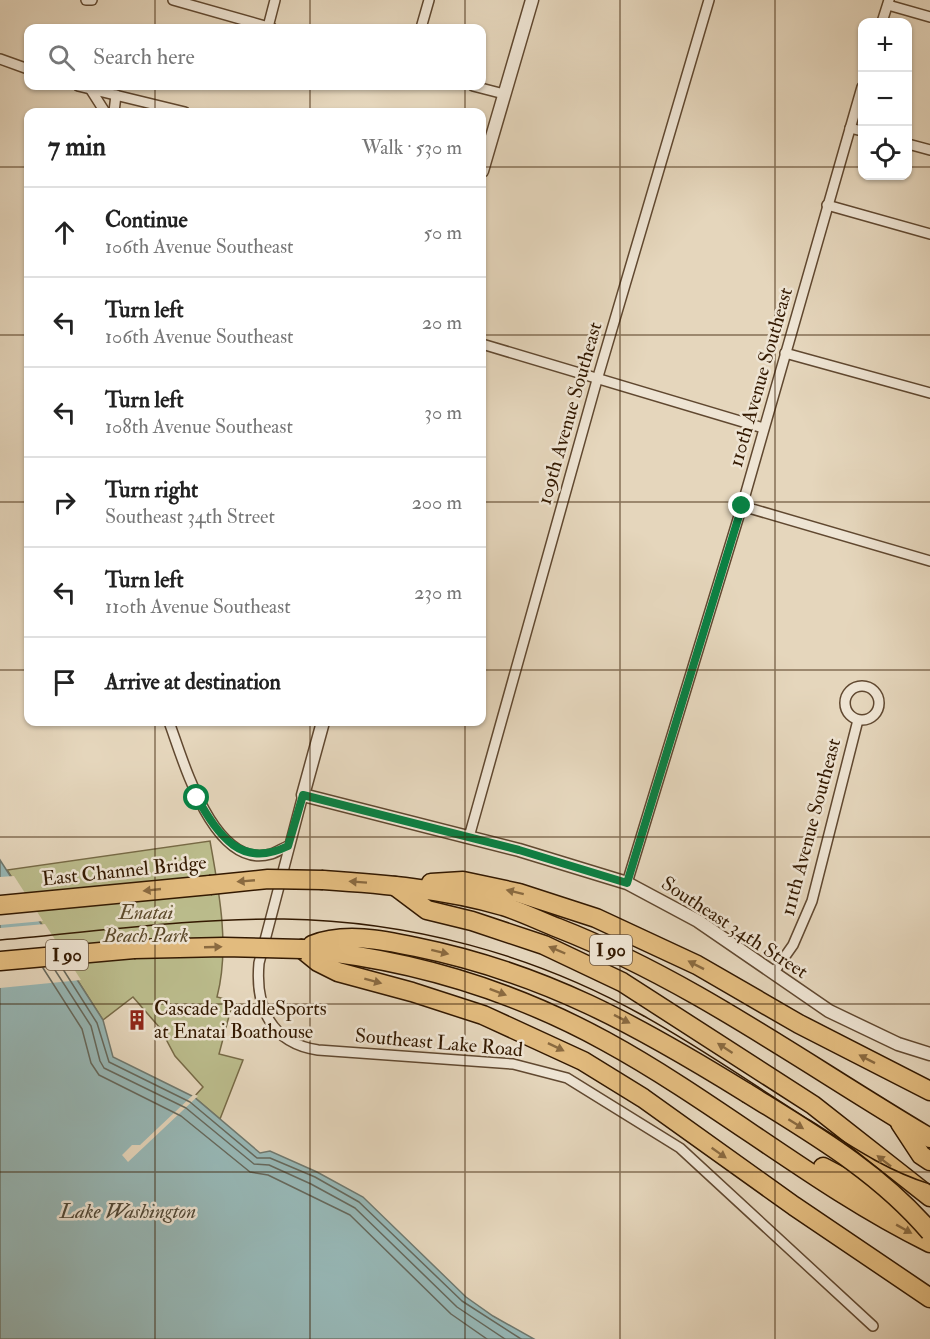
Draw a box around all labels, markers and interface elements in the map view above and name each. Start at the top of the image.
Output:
map controls [858,18,912,180]
button: + [858,18,912,72]
search box [24,24,486,90]
icon: search [45,41,78,74]
text: Search here [93,43,195,71]
button: − [858,72,912,126]
button: locate [858,126,912,180]
text: 7 min [48,131,106,163]
text: Walk · 530 m [362,135,462,160]
text: Continue [105,206,188,234]
icon: ahead [48,216,81,249]
text: 50 m [423,220,462,245]
text: 106th Avenue Southeast [105,234,294,259]
street label: 110th Avenue Southeast [723,284,798,470]
text: Turn left [105,296,184,324]
icon: left [48,306,81,339]
text: 20 m [422,310,462,335]
street label: 109th Avenue Southeast [531,318,608,507]
text: 106th Avenue Southeast [105,324,294,349]
text: Turn left [105,386,184,414]
icon: left [48,396,81,429]
text: 30 m [424,400,462,425]
text: 108th Avenue Southeast [105,414,293,439]
text: Turn right [105,476,198,504]
icon: right [48,486,81,519]
text: 200 m [412,490,462,515]
route end [728,492,754,518]
text: Southeast 34th Street [105,504,275,529]
text: Turn left [105,566,184,594]
icon: left [48,576,81,609]
text: 230 m [414,580,462,605]
text: 110th Avenue Southeast [105,594,291,619]
icon: arrive [48,666,81,699]
text: Arrive at destination [105,668,281,696]
street label: 111th Avenue Southeast [775,735,846,919]
route start [183,784,209,810]
street label: East Channel Bridge [40,849,208,892]
street label: Southeast 34th Street [657,871,813,984]
one-way arrow [236,876,255,886]
one-way arrow [349,878,368,887]
one-way arrow [142,885,161,895]
one-way arrow [506,887,524,897]
park label: Enatai Beach Park [102,900,189,948]
road number: I 90 [590,935,632,965]
road number: I 90 [46,940,88,970]
one-way arrow [204,942,223,952]
one-way arrow [548,946,565,955]
one-way arrow [431,947,449,957]
one-way arrow [687,960,704,970]
one-way arrow [364,976,382,986]
one-way arrow [489,988,507,997]
place label: Cascade PaddleSports at Enatai Boathouse [154,996,327,1044]
building icon: Cascade PaddleSports at Enatai Boathouse [125,1008,149,1032]
one-way arrow [614,1014,631,1024]
street label: Southeast Lake Road [354,1023,524,1062]
one-way arrow [717,1042,734,1053]
one-way arrow [547,1043,564,1052]
one-way arrow [858,1054,875,1063]
one-way arrow [788,1119,804,1130]
one-way arrow [711,1147,727,1159]
one-way arrow [876,1156,891,1168]
water label: Lake Washington [59,1198,196,1225]
one-way arrow [896,1224,913,1234]

